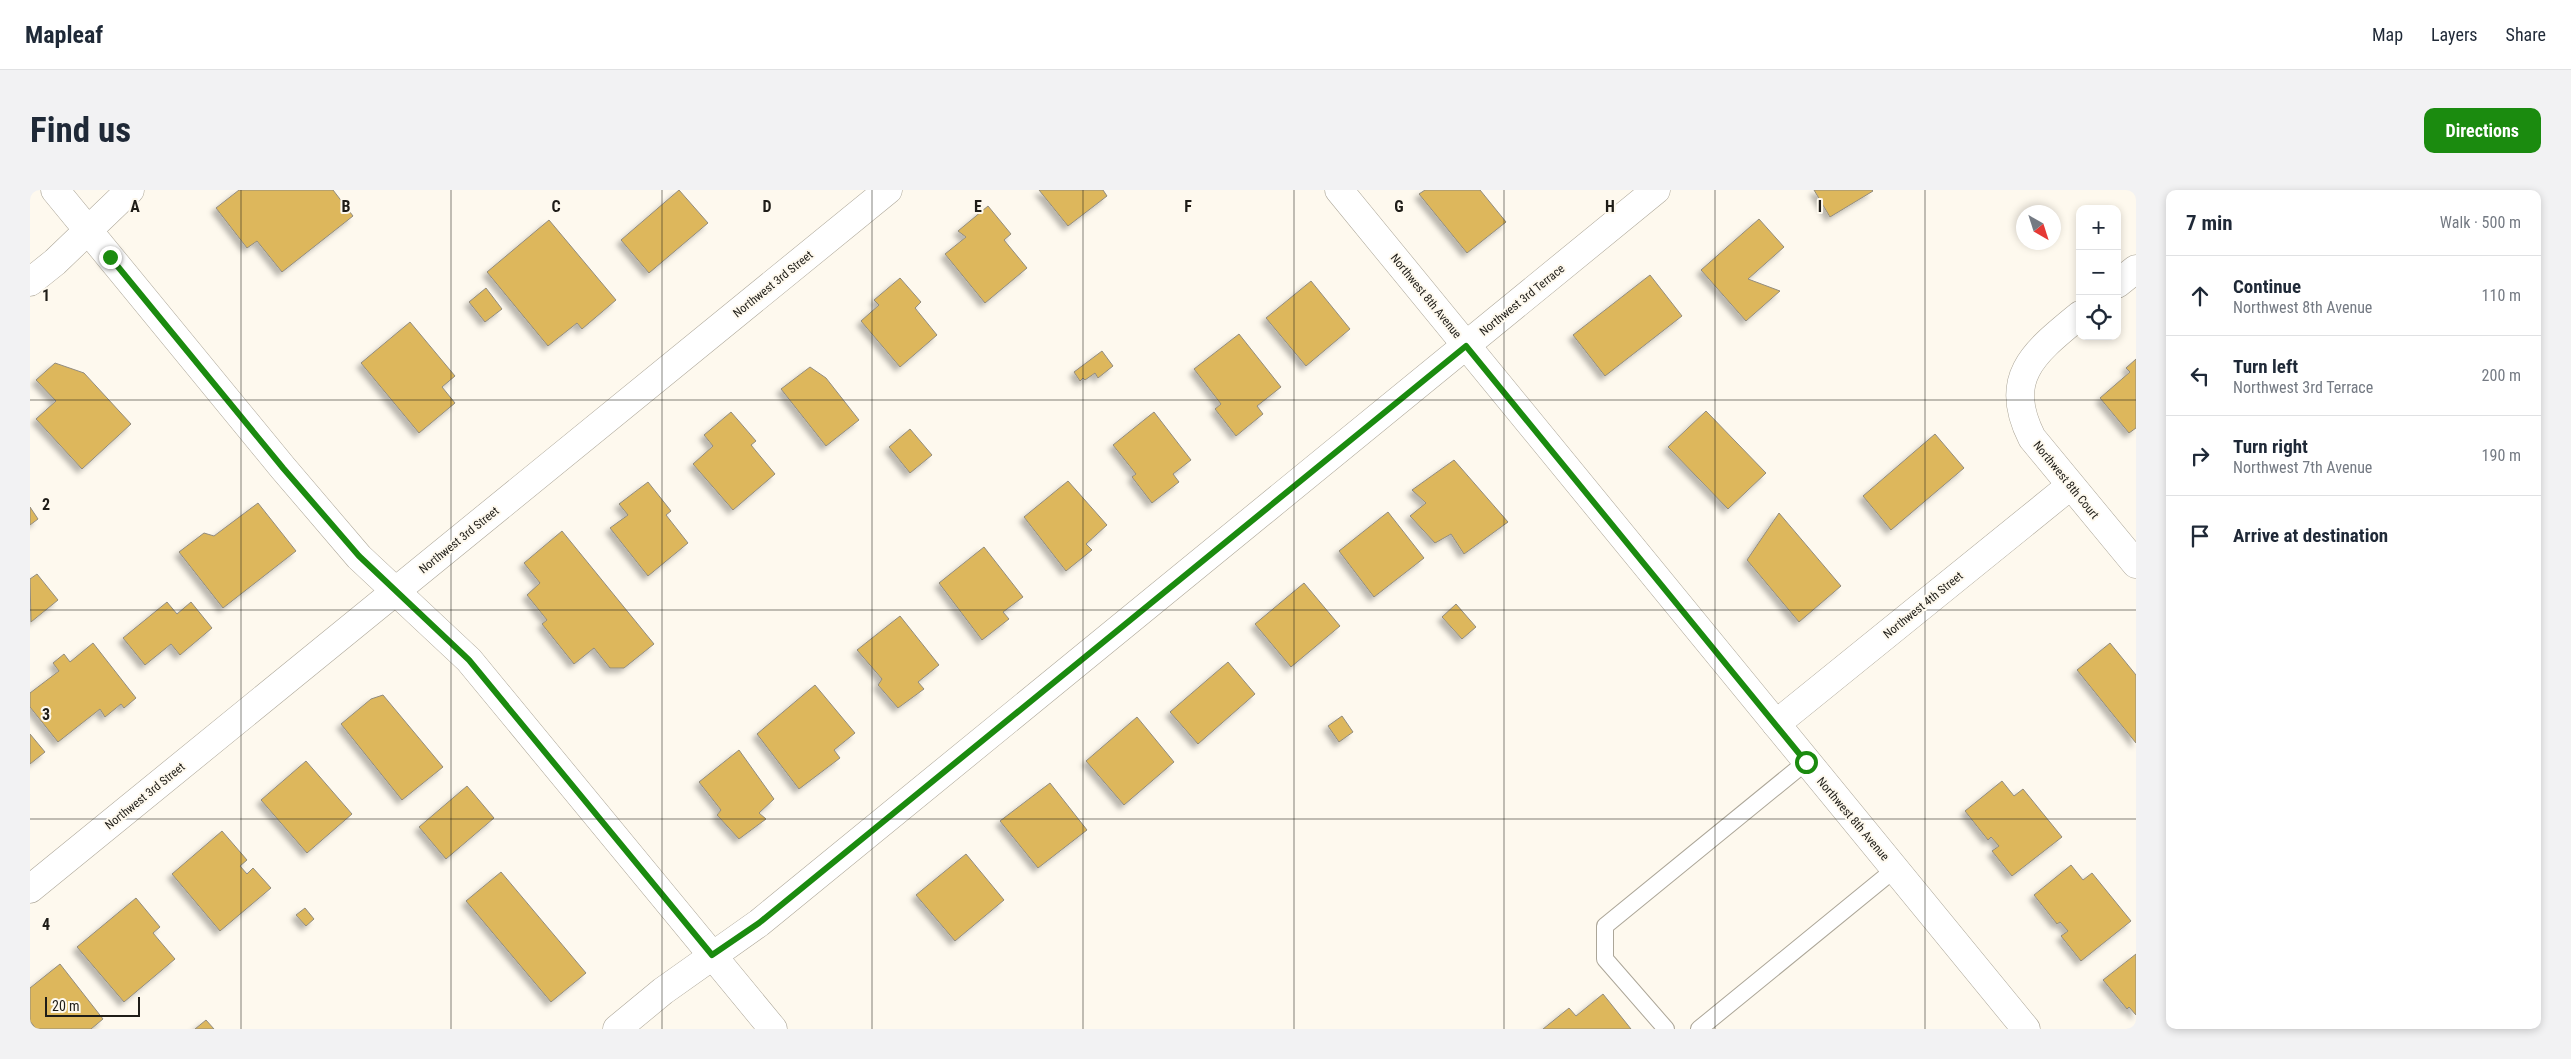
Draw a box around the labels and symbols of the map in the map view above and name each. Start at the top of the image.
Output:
text: A [130,197,140,216]
text: B [342,197,351,216]
text: C [551,197,561,216]
text: D [762,197,772,216]
text: E [974,197,982,216]
text: F [1184,197,1192,216]
text: G [1394,197,1404,216]
text: H [1605,197,1615,216]
text: I [1818,197,1822,216]
north arrow [2016,205,2061,250]
route end [99,246,122,269]
street label: Northwest 3rd Street [730,247,816,320]
street label: Northwest 8th Avenue [1388,251,1465,341]
street label: Northwest 3rd Terrace [1477,261,1568,339]
text: 1 [42,286,50,305]
street label: Northwest 8th Court [2030,438,2102,522]
text: 2 [42,495,50,514]
street label: Northwest 3rd Street [416,503,502,576]
street label: Northwest 4th Street [1880,568,1966,641]
text: 3 [42,705,50,724]
route start [1795,751,1818,774]
street label: Northwest 3rd Street [102,759,188,832]
street label: Northwest 8th Avenue [1814,774,1892,864]
text: 4 [42,915,50,934]
scale bar [45,994,140,1017]

